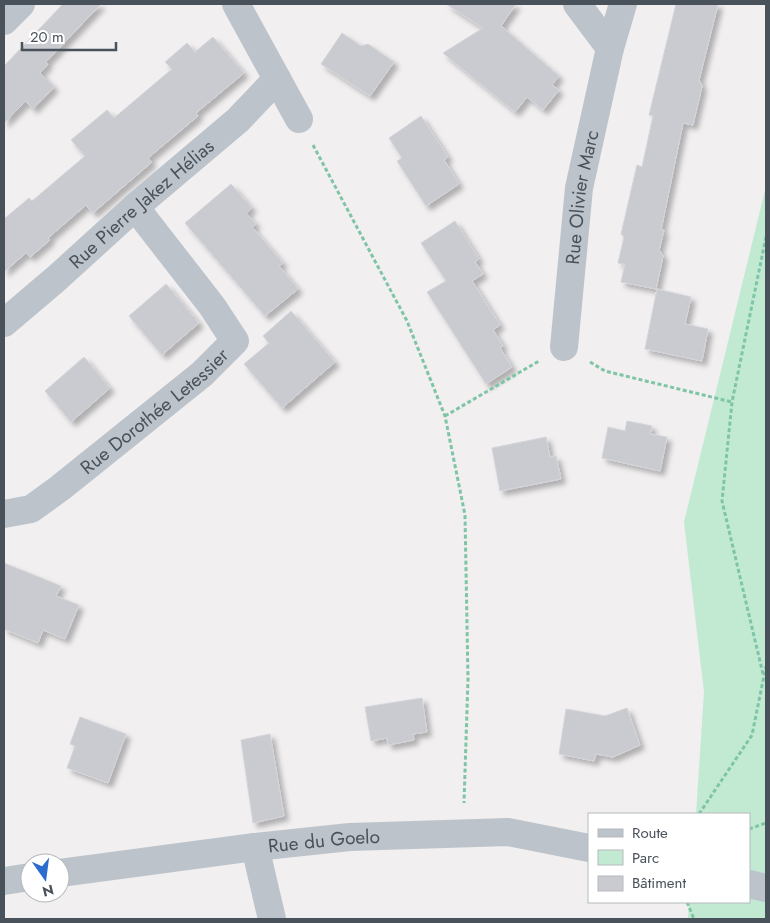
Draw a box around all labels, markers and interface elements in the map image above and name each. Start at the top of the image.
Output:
scale bar [22,20,116,52]
text: 20 m [30,26,64,48]
street label: Rue Olivier Marc [558,127,605,265]
street label: Rue Pierre Jakez Hélias [63,132,220,274]
street label: Rue Dorothée Letessier [74,341,235,480]
legend [588,813,750,903]
text: Route [632,822,668,844]
street label: Rue du Goelo [267,823,380,859]
text: Parc [632,847,659,869]
north arrow [20,853,70,903]
text: Bâtiment [632,872,686,894]
text: N [40,880,56,902]

